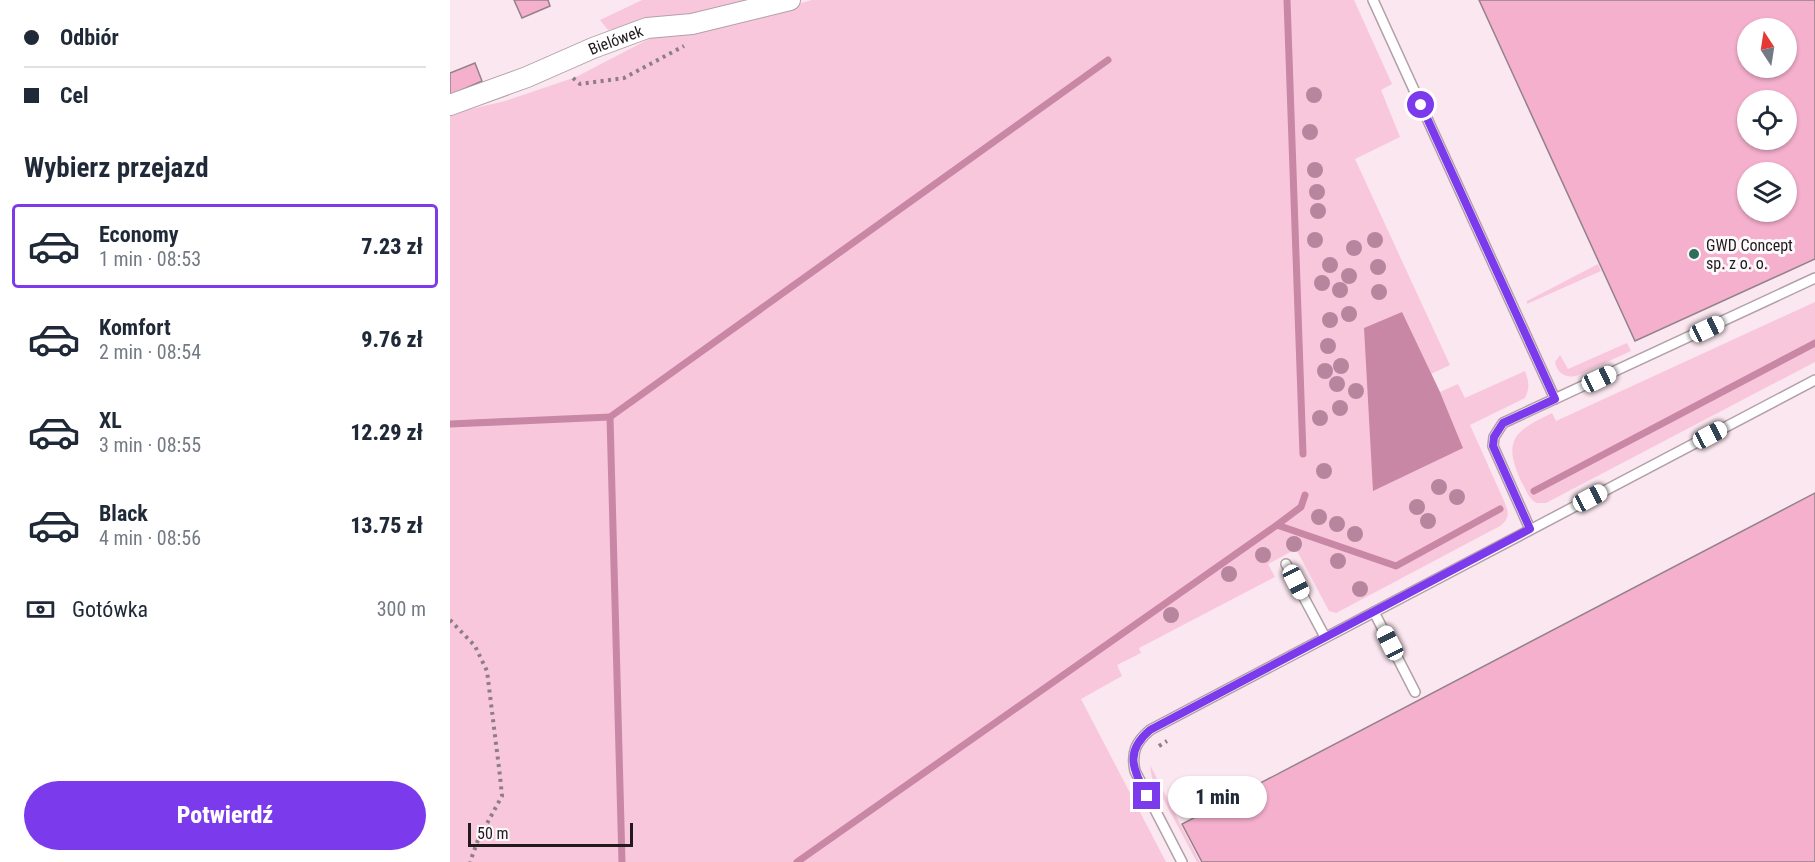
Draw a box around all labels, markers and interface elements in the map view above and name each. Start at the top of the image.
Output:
north arrow [1737,18,1797,78]
map controls [1737,18,1797,222]
street label: Bielówek [585,21,646,59]
text: Odbiór [60,25,119,50]
text: Cel [60,83,89,108]
button: locate [1737,90,1797,150]
route start [1407,91,1434,118]
text: Wybierz przejazd [24,152,209,184]
button: layers [1737,162,1797,222]
icon: car [27,219,81,273]
text: Economy [99,222,179,247]
text: 7.23 zł [361,234,423,259]
place label: GWD Concept sp. z o. o. [1706,236,1793,273]
text: 1 min · 08:53 [99,247,201,271]
marker: GWD Concept sp. z o. o. [1687,247,1701,261]
icon: car [27,312,81,366]
car [1687,313,1727,345]
text: Komfort [99,315,171,340]
text: 9.76 zł [361,327,423,352]
text: 2 min · 08:54 [99,340,201,364]
car [1579,363,1619,395]
icon: car [27,405,81,459]
text: XL [99,408,122,433]
car [1690,419,1730,451]
text: 12.29 zł [350,420,423,445]
text: 3 min · 08:55 [99,433,201,457]
car [1570,482,1610,514]
icon: car [27,498,81,552]
text: Black [99,501,148,526]
text: 13.75 zł [350,513,423,538]
text: 4 min · 08:56 [99,526,201,550]
car [1280,562,1312,602]
icon: cash [24,593,57,626]
text: Gotówka [72,597,148,622]
text: 300 m [377,597,426,621]
car [1374,623,1406,663]
callout: 1 min [1168,775,1267,817]
button: Potwierdź [24,781,426,850]
route end [1133,782,1160,809]
text: 1 min [1195,785,1240,809]
scale bar [468,820,633,848]
text: 50 m [477,824,509,843]

